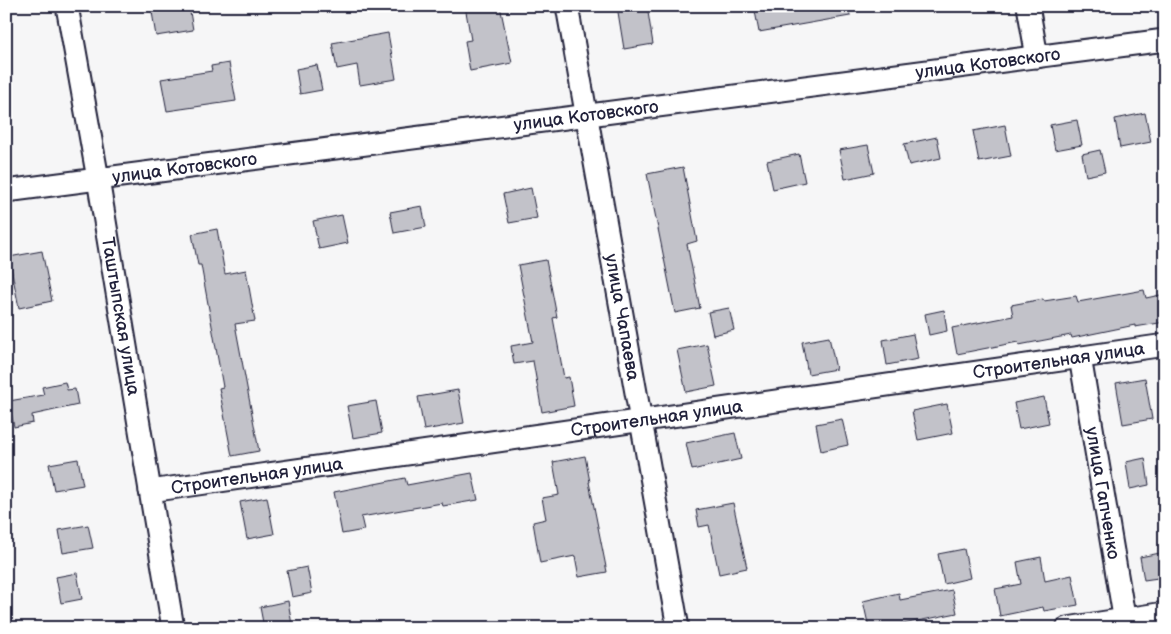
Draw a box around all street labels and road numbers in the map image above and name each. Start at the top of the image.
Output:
street label: улица Котовского [914,43,1061,83]
street label: улица Котовского [512,96,660,135]
street label: улица Котовского [111,148,258,188]
street label: Таштыпская улица [97,236,145,397]
street label: улица Чапаева [601,252,644,383]
street label: Строительная улица [971,338,1146,383]
street label: Строительная улица [570,395,744,441]
street label: улица Гапченко [1082,425,1125,561]
street label: Строительная улица [170,453,345,498]

